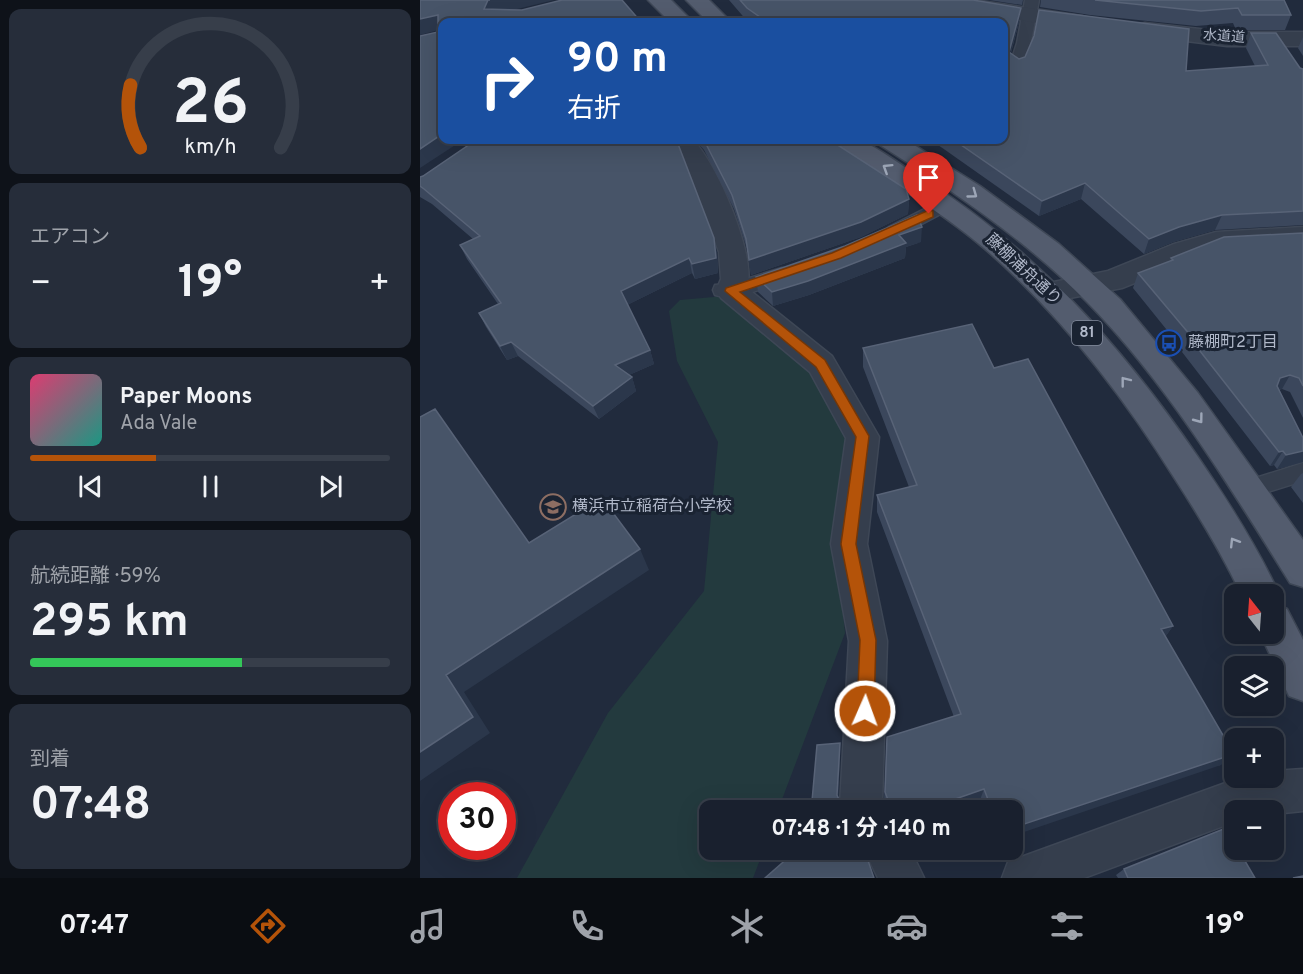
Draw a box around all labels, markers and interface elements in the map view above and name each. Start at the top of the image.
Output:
street label: 水道道 [1202,27,1246,47]
text: 90 m [567,34,668,87]
icon: right [468,42,546,120]
text: 26 [172,68,248,147]
text: 右折 [567,93,621,127]
text: km/h [184,135,236,162]
pin [903,152,954,214]
icon: arrive [912,161,945,194]
one-way arrow [883,164,894,175]
one-way arrow [967,187,978,198]
text: エアコン [30,225,110,251]
street label: 藤棚浦舟通り [981,230,1065,310]
text: 19° [178,256,242,313]
text: − [30,264,51,306]
text: + [369,264,390,306]
road number: 81 [1072,321,1102,345]
bus stop icon: 藤棚町2丁目 [1154,328,1184,358]
place label: 藤棚町2丁目 [1188,333,1278,353]
one-way arrow [1121,376,1132,387]
text: Paper Moons [120,384,252,411]
text: Ada Vale [120,411,197,437]
one-way arrow [1192,412,1203,423]
icon: previous [74,470,107,503]
icon: pause [194,470,227,503]
icon: next [314,470,347,503]
school or university icon: 横浜市立稲荷台小学校 [538,492,568,522]
place label: 横浜市立稲荷台小学校 [572,497,732,517]
one-way arrow [1229,538,1241,548]
text: 航続距離 · 59% [30,564,161,590]
north arrow [1224,584,1284,644]
map controls [1224,584,1284,860]
text: 295 km [30,595,189,652]
button: layers [1224,656,1284,716]
position arrow [833,679,897,743]
button: + [1224,728,1284,788]
text: 到着 [30,747,70,773]
text: 07:48 [30,778,151,835]
speed limit sign: 30 [438,782,516,860]
button: − [1224,800,1284,860]
text: 07:48 · 1 分 · 140 m [771,816,951,843]
icon: directions [247,905,289,947]
icon: music [407,905,449,947]
icon: phone [566,905,608,947]
icon: climate [726,905,768,947]
icon: car [886,905,928,947]
icon: filters [1046,905,1088,947]
text: 07:47 [59,909,129,943]
text: 19° [1205,909,1244,943]

